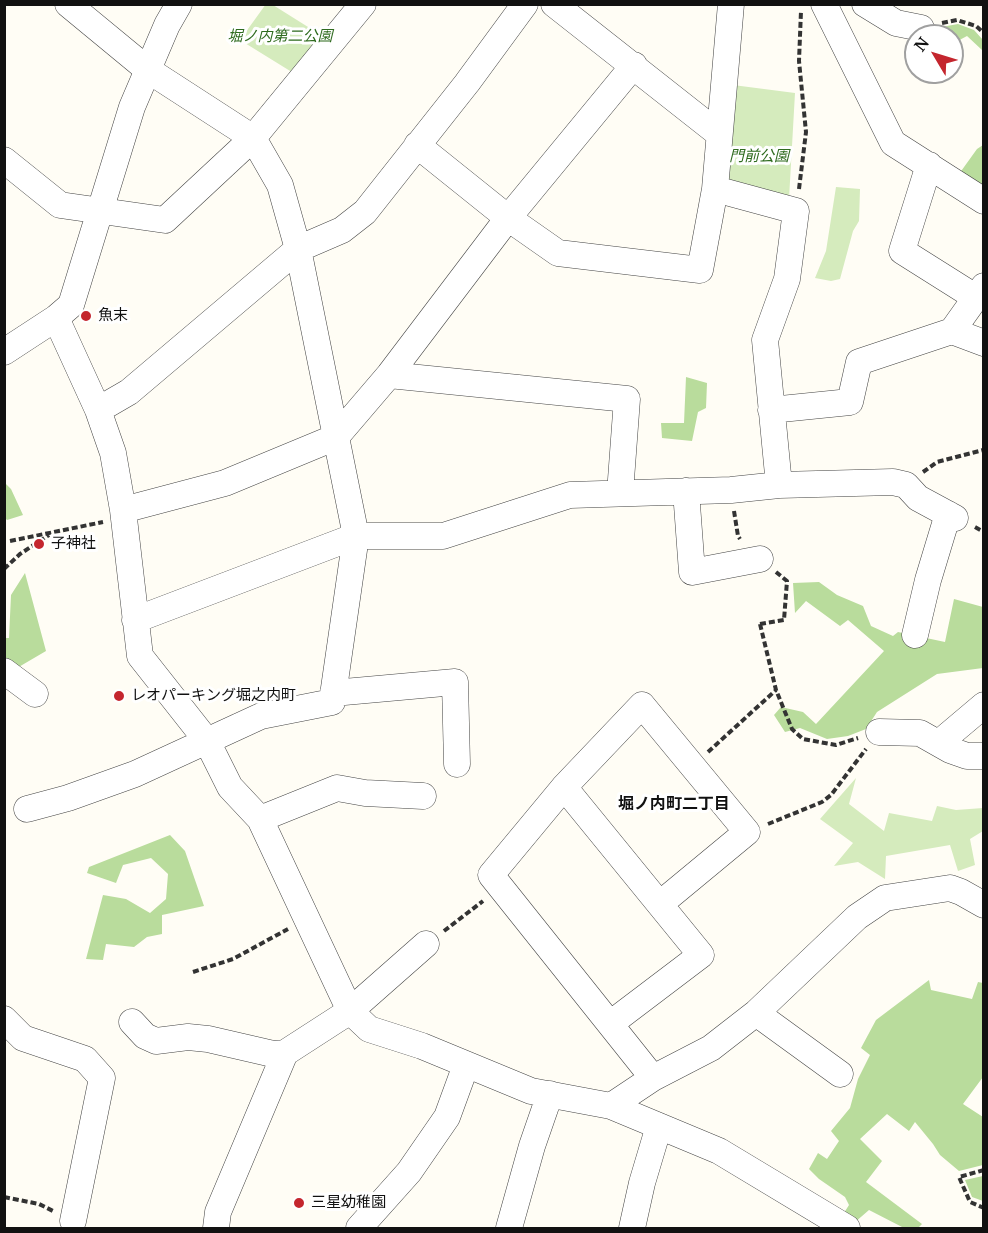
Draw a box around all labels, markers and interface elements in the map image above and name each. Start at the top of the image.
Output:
north arrow [904,24,964,84]
park label: 堀ノ内第二公園 [228,28,332,46]
text: N [909,32,934,56]
park label: 門前公園 [729,148,789,166]
place label: 魚末 [98,307,128,325]
marker: 魚末 [79,309,93,323]
place label: 子神社 [51,535,96,553]
marker: 子神社 [32,537,46,551]
place label: レオパーキング堀之内町 [131,687,296,705]
marker: レオパーキング堀之内町 [112,689,126,703]
district label: 堀ノ内町二丁目 [618,794,730,814]
place label: 三星幼稚園 [311,1194,386,1212]
marker: 三星幼稚園 [292,1196,306,1210]

